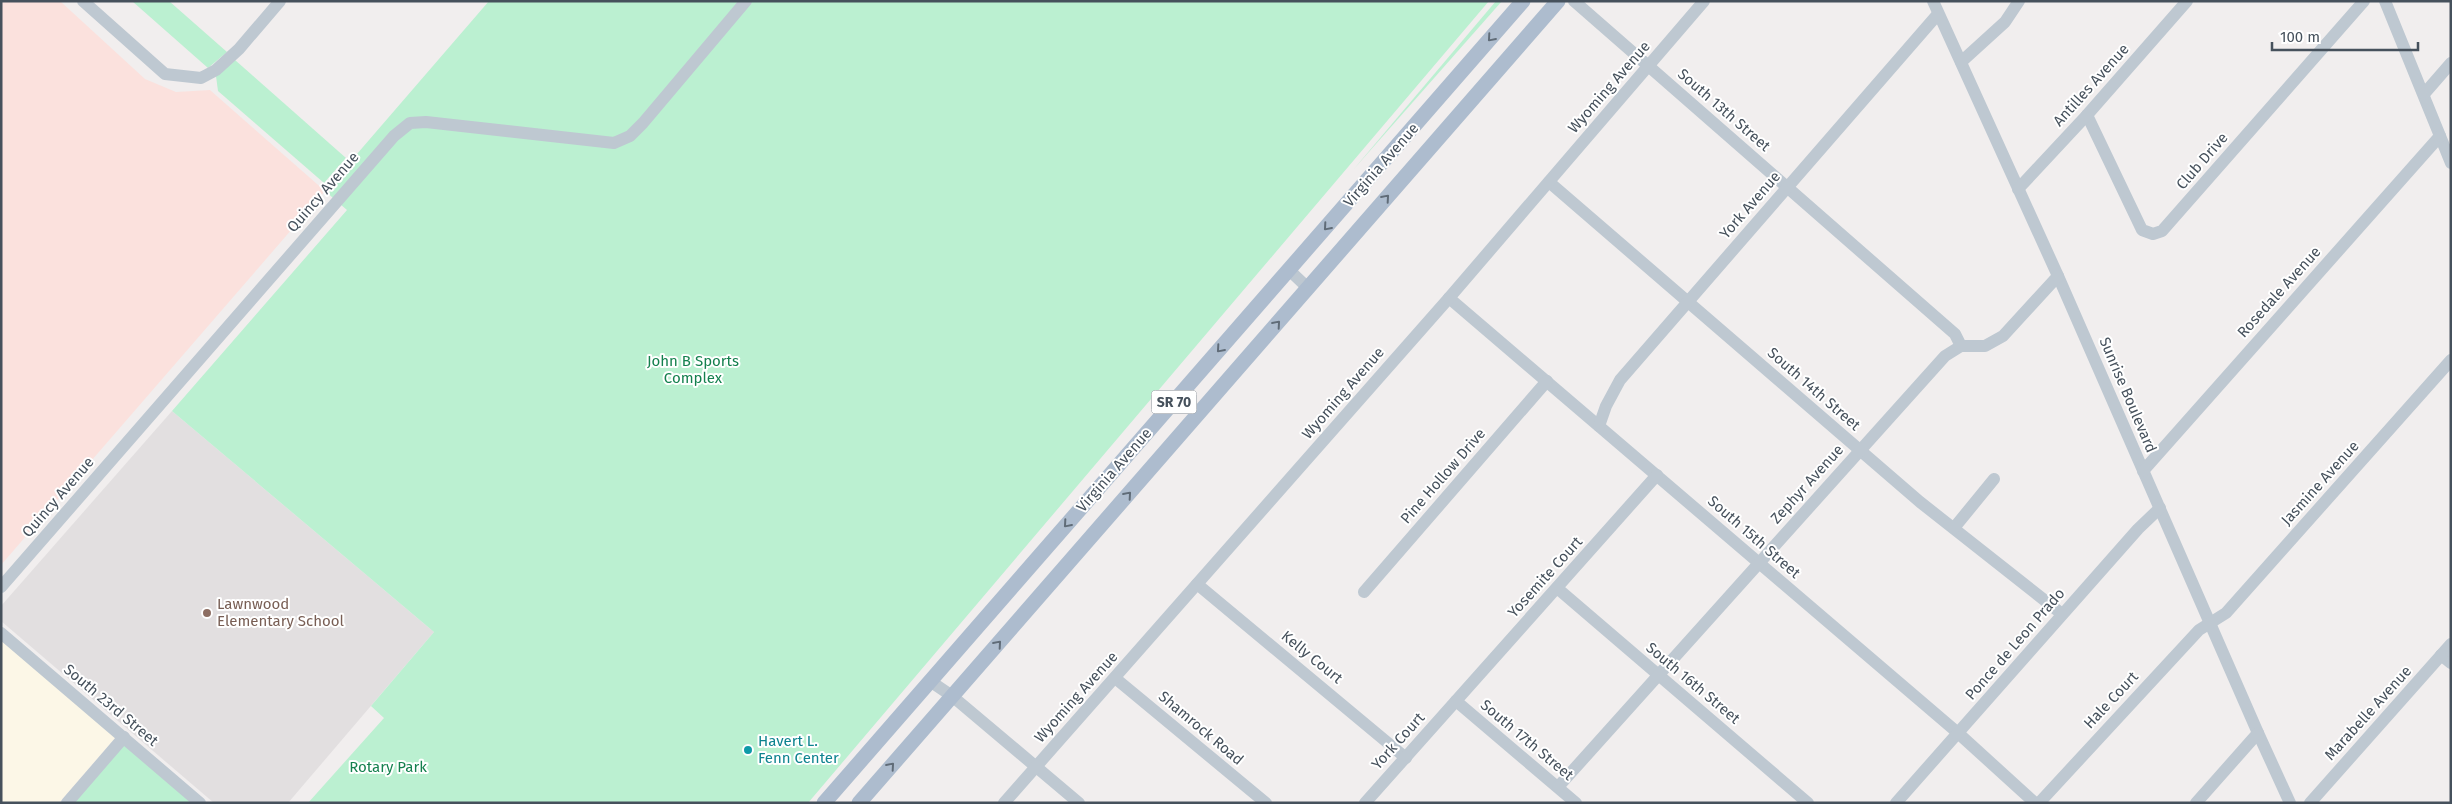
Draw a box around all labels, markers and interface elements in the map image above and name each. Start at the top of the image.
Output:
scale bar [2272,20,2418,52]
text: 100 m [2280,28,2320,46]
one-way arrow [1488,32,1497,41]
street label: Wyoming Avenue [1564,37,1654,137]
street label: Antilles Avenue [2049,40,2133,130]
street label: South 13th Street [1674,65,1774,155]
street label: Virginia Avenue [1340,119,1422,211]
street label: Club Drive [2172,129,2232,193]
street label: Quincy Avenue [283,148,363,236]
street label: York Avenue [1716,168,1784,242]
one-way arrow [1381,195,1390,204]
one-way arrow [1324,221,1333,230]
street label: Rosedale Avenue [2233,243,2325,341]
one-way arrow [1271,321,1280,330]
street label: Sunrise Boulevard [2096,335,2160,455]
one-way arrow [1217,343,1226,352]
street label: Wyoming Avenue [1298,343,1388,443]
street label: South 14th Street [1764,344,1865,435]
park label: John B Sports Complex [647,352,739,387]
road number: SR 70 [1152,391,1196,414]
street label: Virginia Avenue [1073,424,1155,516]
street label: Pine Hollow Drive [1397,425,1489,527]
street label: Jasmine Avenue [2277,437,2363,529]
street label: Zephyr Avenue [1767,441,1847,527]
street label: Quincy Avenue [18,453,98,541]
one-way arrow [1122,492,1130,501]
street label: South 15th Street [1704,492,1804,582]
one-way arrow [1064,519,1073,528]
street label: Yosemite Court [1504,532,1586,621]
street label: Ponce de Leon Prado [1962,584,2068,704]
place label: Lawnwood Elementary School [217,595,345,630]
marker: Lawnwood Elementary School [201,607,213,619]
street label: Kelly Court [1278,627,1347,688]
street label: South 16th Street [1642,638,1744,728]
one-way arrow [992,640,1001,649]
street label: Wyoming Avenue [1031,648,1121,746]
street label: South 23rd Street [60,660,162,750]
street label: Marabelle Avenue [2321,662,2415,764]
street label: Hale Court [2080,667,2142,732]
street label: Shamrock Road [1155,687,1247,769]
street label: South 17th Street [1477,696,1578,785]
street label: York Court [1368,708,1429,773]
place label: Havert L. Fenn Center [758,732,839,767]
marker: Havert L. Fenn Center [742,744,754,756]
park label: Rotary Park [349,758,427,776]
one-way arrow [885,763,894,772]

